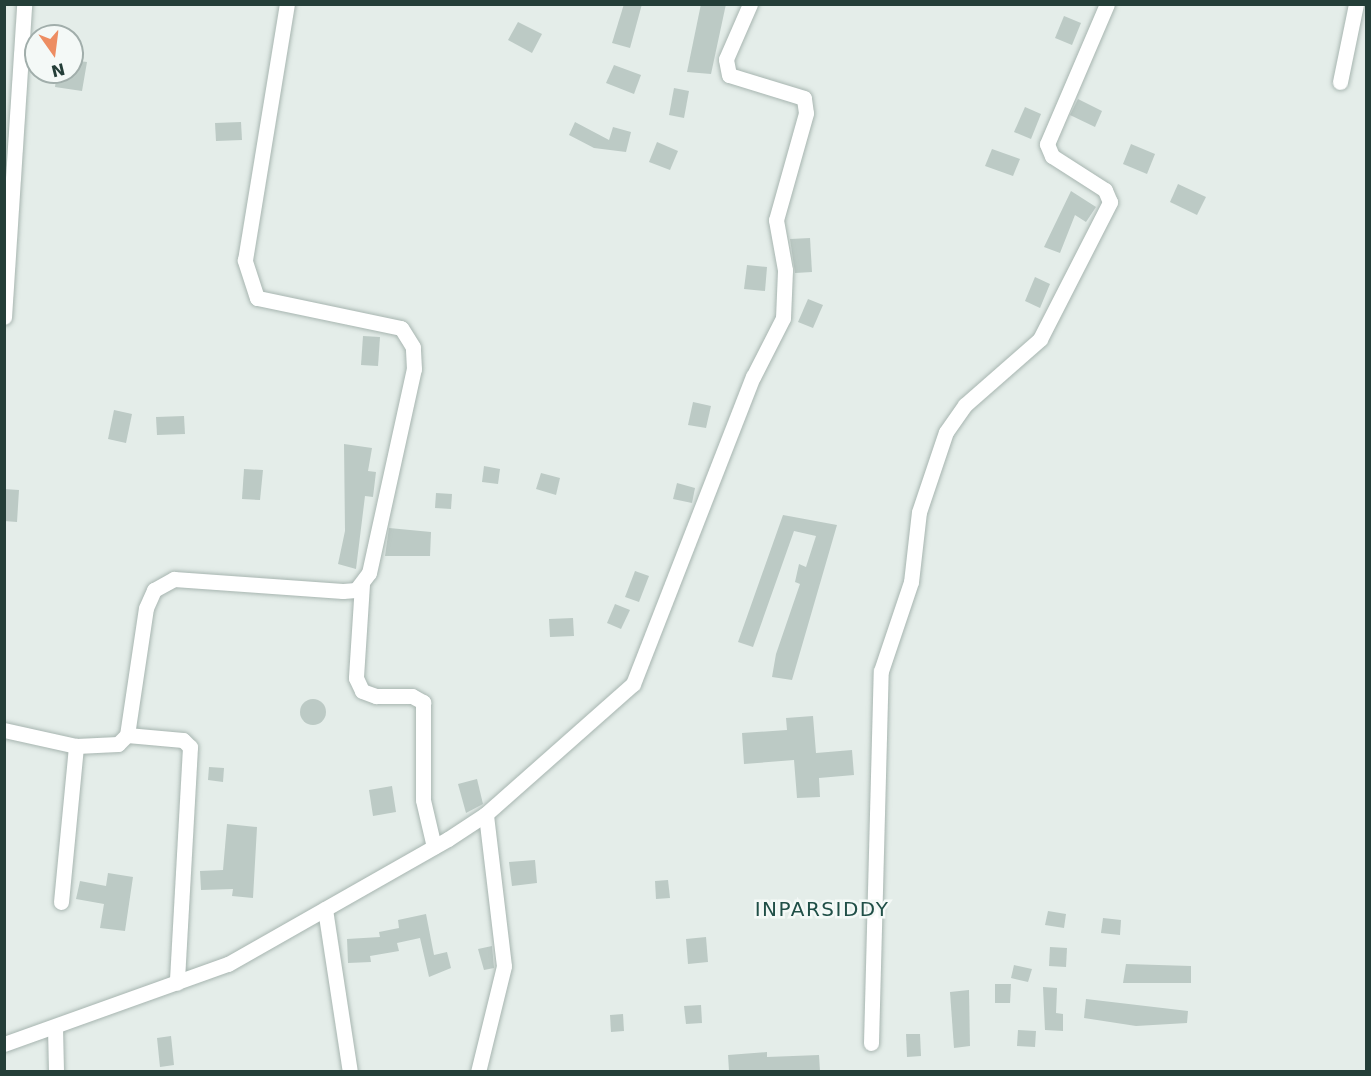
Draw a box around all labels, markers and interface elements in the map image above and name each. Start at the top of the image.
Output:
north arrow [24,24,84,84]
text: N [49,59,67,81]
district label: INPARSIDDY [755,897,889,921]

